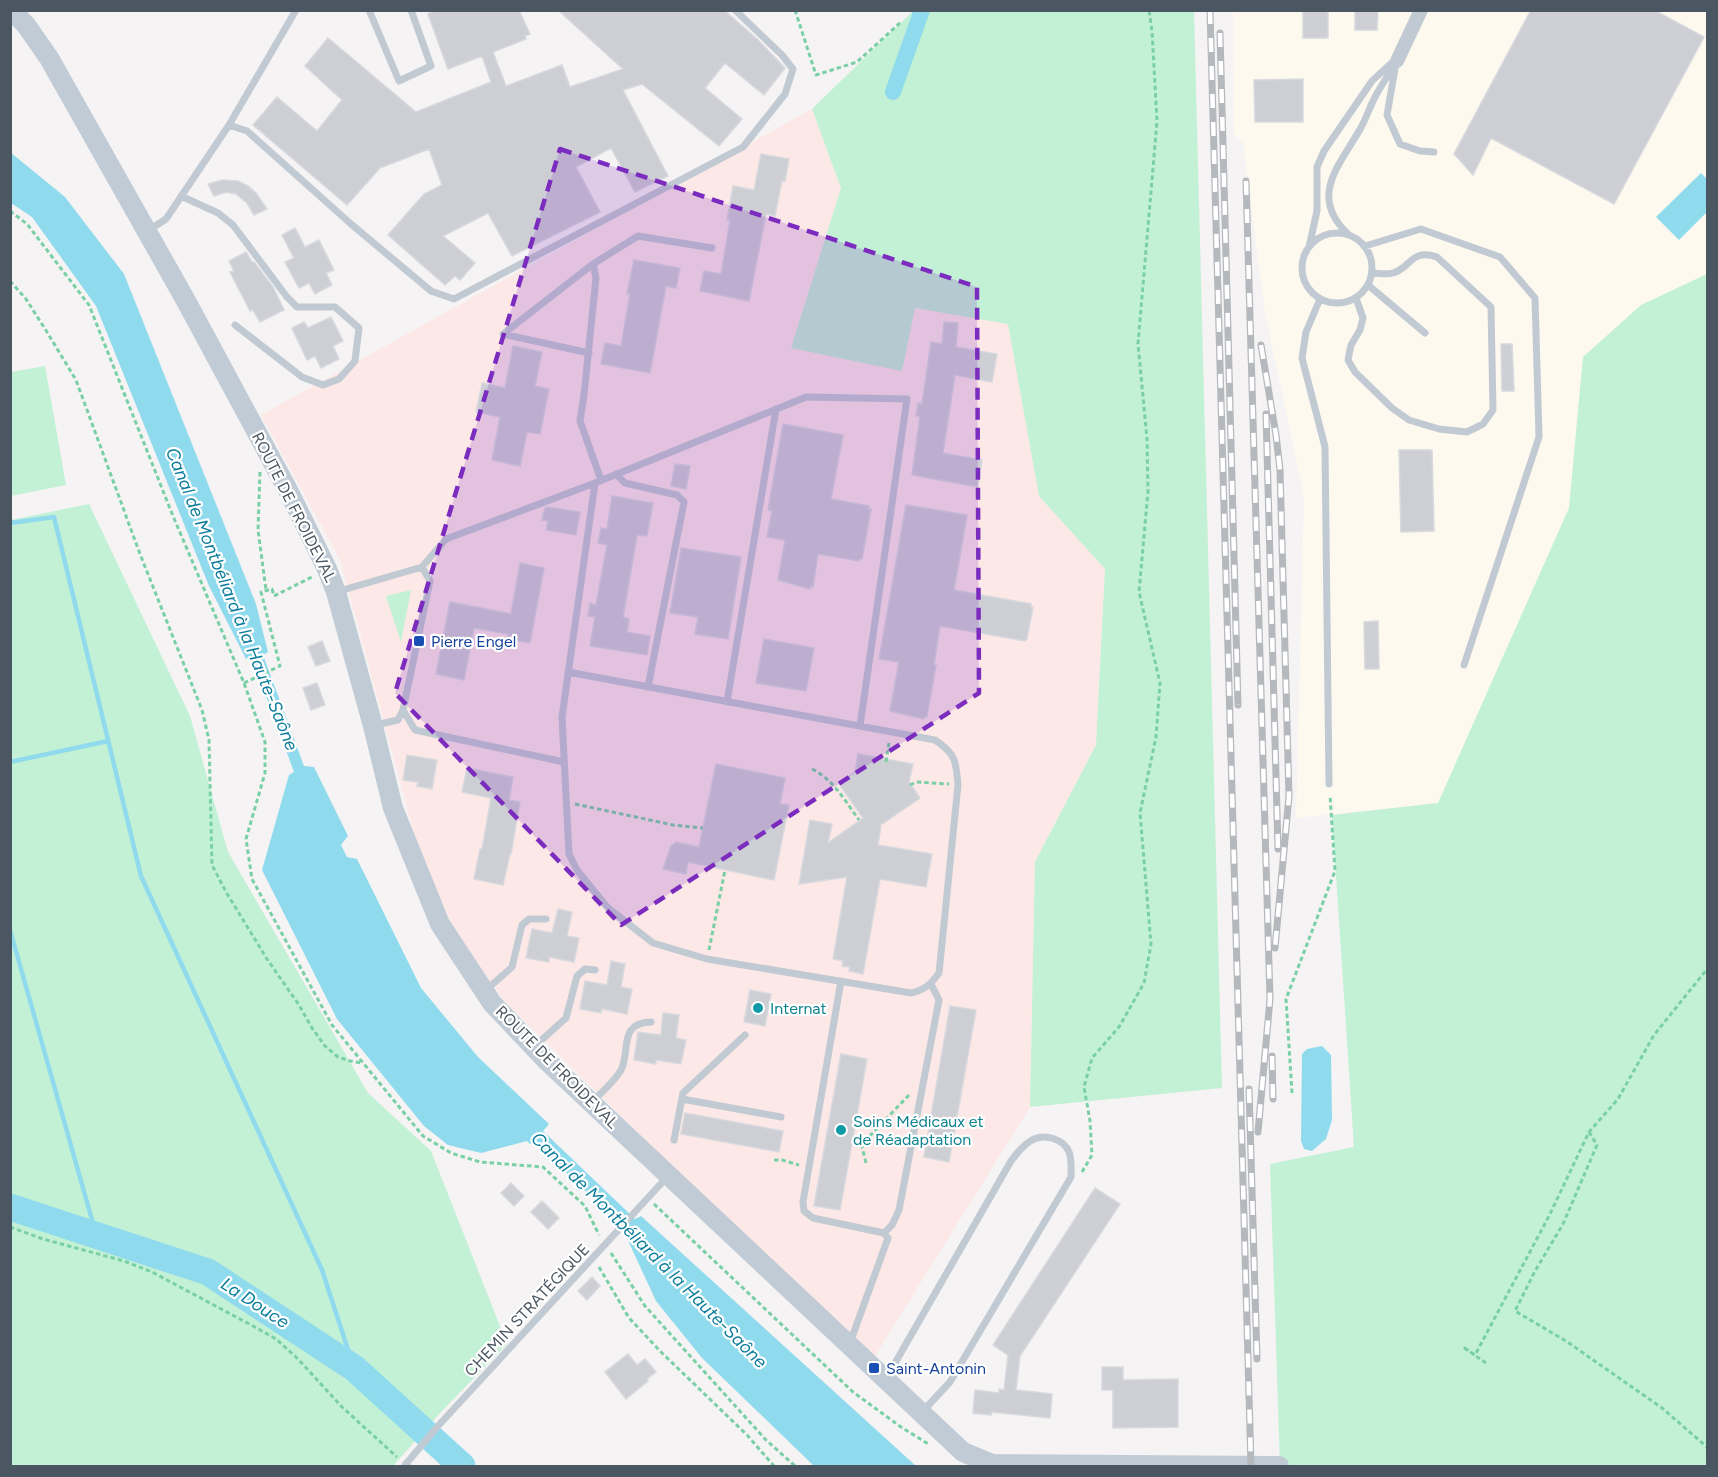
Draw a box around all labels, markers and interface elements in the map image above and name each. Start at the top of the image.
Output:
street label: ROUTE DE FROIDEVAL [248,429,340,586]
water label: Canal de Montbéliard à la Haute-Saône [161,444,303,754]
place label: Pierre Engel [431,632,516,651]
marker: Pierre Engel [412,634,426,648]
place label: Internat [770,999,827,1018]
marker: Internat [751,1001,765,1015]
street label: ROUTE DE FROIDEVAL [492,1002,623,1133]
place label: Soins Médicaux et de Réadaptation [853,1112,984,1149]
marker: Soins Médicaux et de Réadaptation [834,1123,848,1137]
water label: Canal de Montbéliard à la Haute-Saône [526,1127,772,1373]
street label: CHEMIN STRATÉGIQUE [461,1240,593,1380]
water label: La Douce [217,1273,293,1333]
place label: Saint-Antonin [886,1359,986,1378]
marker: Saint-Antonin [867,1361,881,1375]

